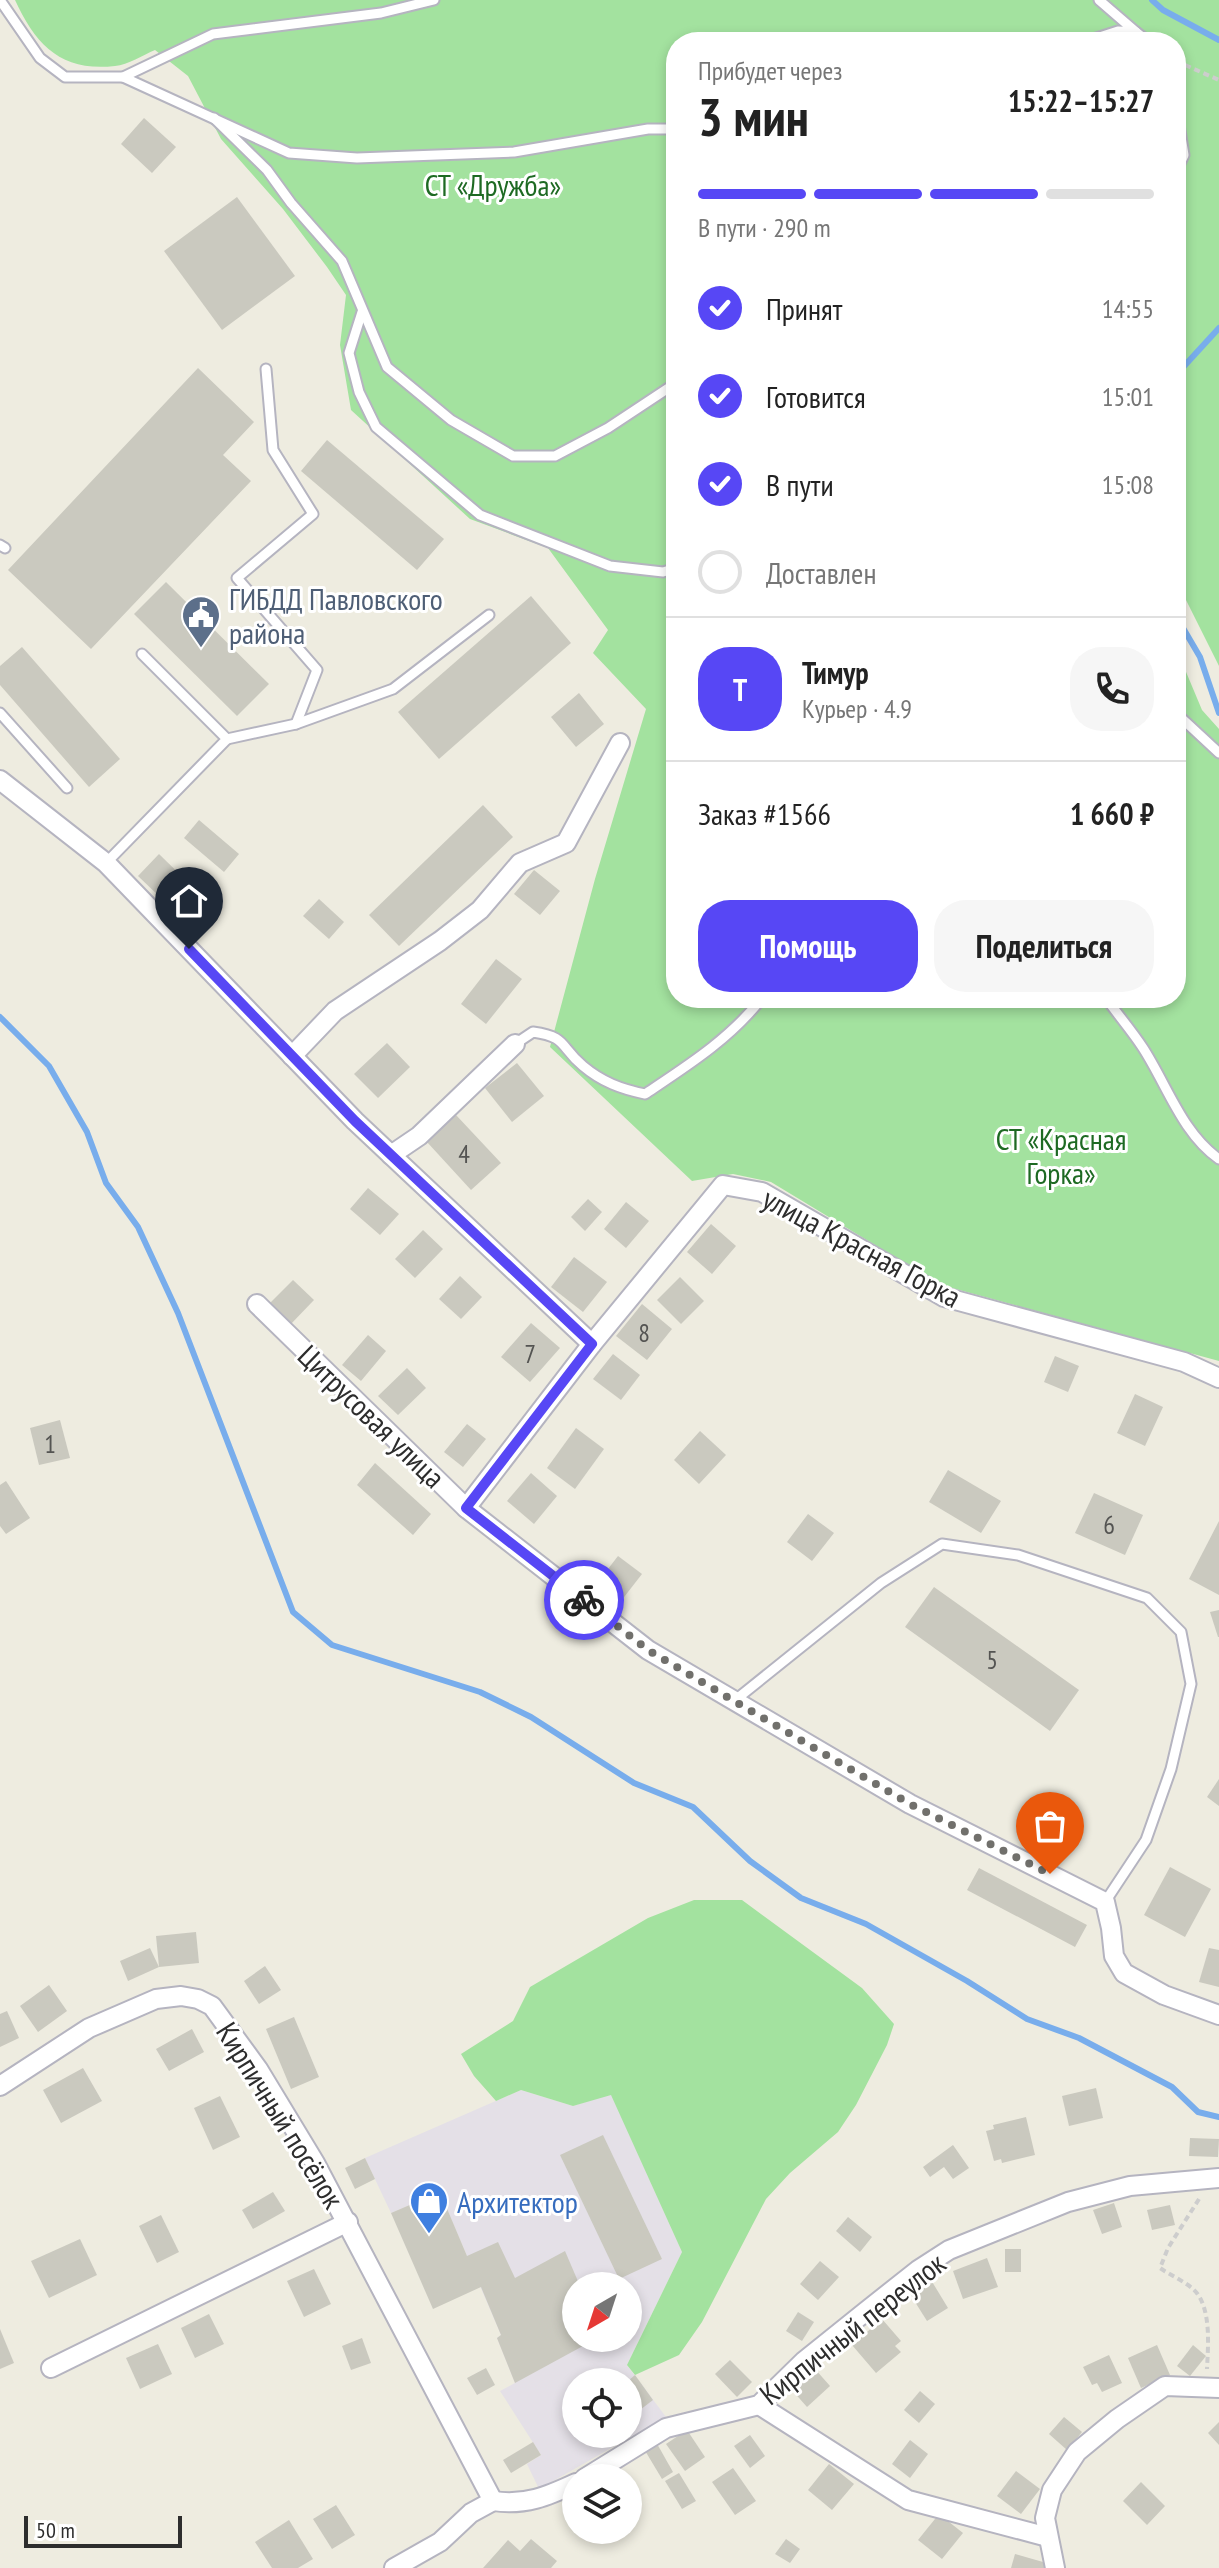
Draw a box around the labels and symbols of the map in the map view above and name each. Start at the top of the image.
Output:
park label: СТ «Дружба» [425,165,561,204]
place label: ГИБДД Павловского района [229,579,443,652]
public building icon: ГИБДД Павловского района [180,594,222,649]
pin [155,867,223,949]
park label: СТ «Красная Горка» [996,1119,1126,1192]
house number: 4 [458,1137,470,1170]
street label: улица Красная Горка [756,1178,968,1316]
house number: 8 [638,1316,650,1349]
street label: Цитрусовая улица [290,1336,454,1496]
house number: 7 [524,1337,536,1370]
house number: 1 [44,1427,56,1460]
house number: 6 [1103,1508,1115,1541]
courier [544,1560,624,1640]
house number: 5 [986,1643,998,1676]
pin [1016,1792,1084,1874]
street label: Кирпичный посёлок [208,2015,354,2216]
shop icon: Архитектор [408,2180,450,2235]
place label: Архитектор [457,2182,578,2221]
street label: Кирпичный переулок [751,2243,953,2413]
north arrow [562,2272,642,2352]
scale bar [24,2512,182,2548]

